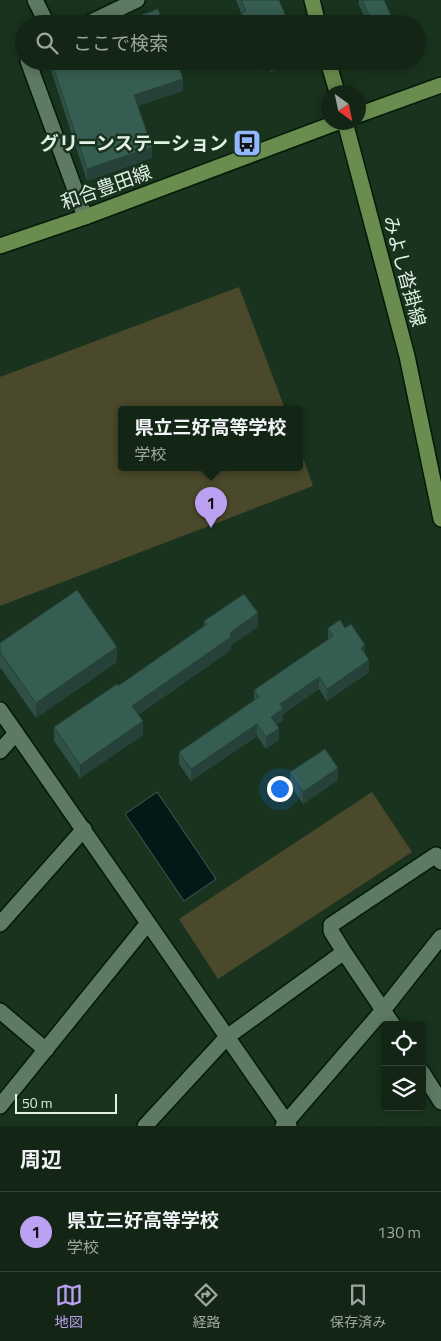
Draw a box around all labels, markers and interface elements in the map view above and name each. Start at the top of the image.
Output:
search box [15,15,426,70]
text: ここで検索 [73,28,168,57]
icon: search [33,29,61,57]
north arrow [321,85,366,130]
place label: グリーンステーション [40,128,228,157]
bus stop icon: グリーンステーション [232,128,262,158]
street label: 和合豊田線 [56,157,155,216]
street label: みよし沓掛線 [377,212,434,330]
popup [118,406,303,471]
text: 県立三好高等学校 [134,412,287,441]
text: 学校 [134,442,167,466]
pin: 1 [195,487,227,528]
your location [267,776,293,802]
map controls [381,1021,426,1111]
button: locate [381,1021,426,1066]
button: layers [381,1066,426,1111]
scale bar [15,1091,118,1114]
text: 50 m [22,1092,52,1113]
text: 周辺 [20,1143,62,1175]
text: 県立三好高等学校 [67,1205,219,1234]
text: 1 [32,1220,40,1244]
text: 130 m [377,1220,421,1244]
text: 学校 [67,1235,99,1259]
tab: 地図 [55,1281,83,1332]
tab: 経路 [192,1281,220,1332]
tab: 保存済み [330,1281,386,1332]

